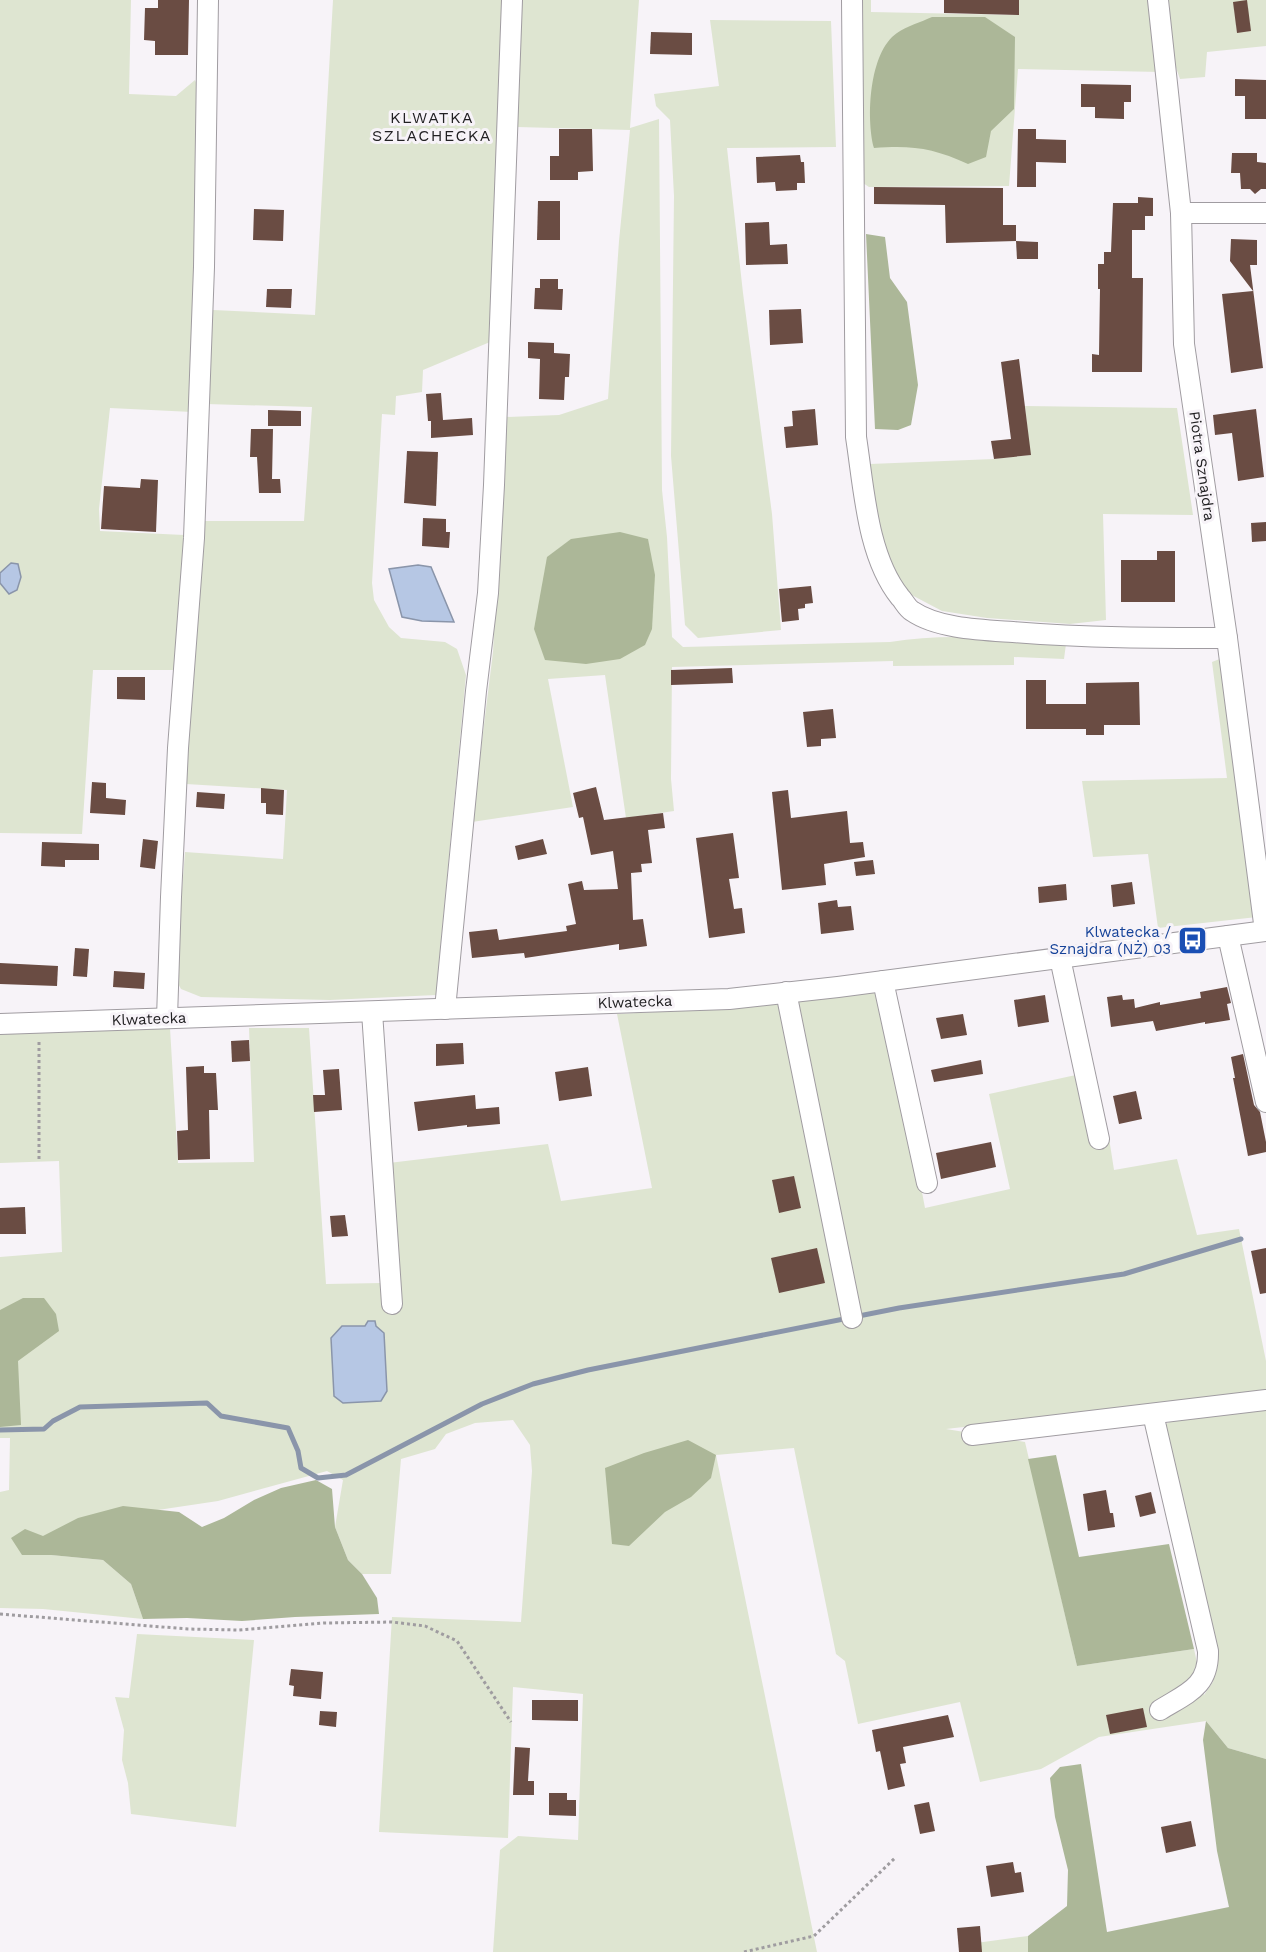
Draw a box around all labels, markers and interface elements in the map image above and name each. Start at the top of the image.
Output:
district label: KLWATKA SZLACHECKA [372,108,492,145]
street label: Piotra Sznajdra [1185,410,1219,523]
place label: Klwatecka / Sznajdra (NŻ) 03 [1049,923,1171,958]
bus stop icon: Klwatecka / Sznajdra (NŻ) 03 [1176,925,1208,957]
street label: Klwatecka [597,992,673,1012]
street label: Klwatecka [111,1009,187,1029]

